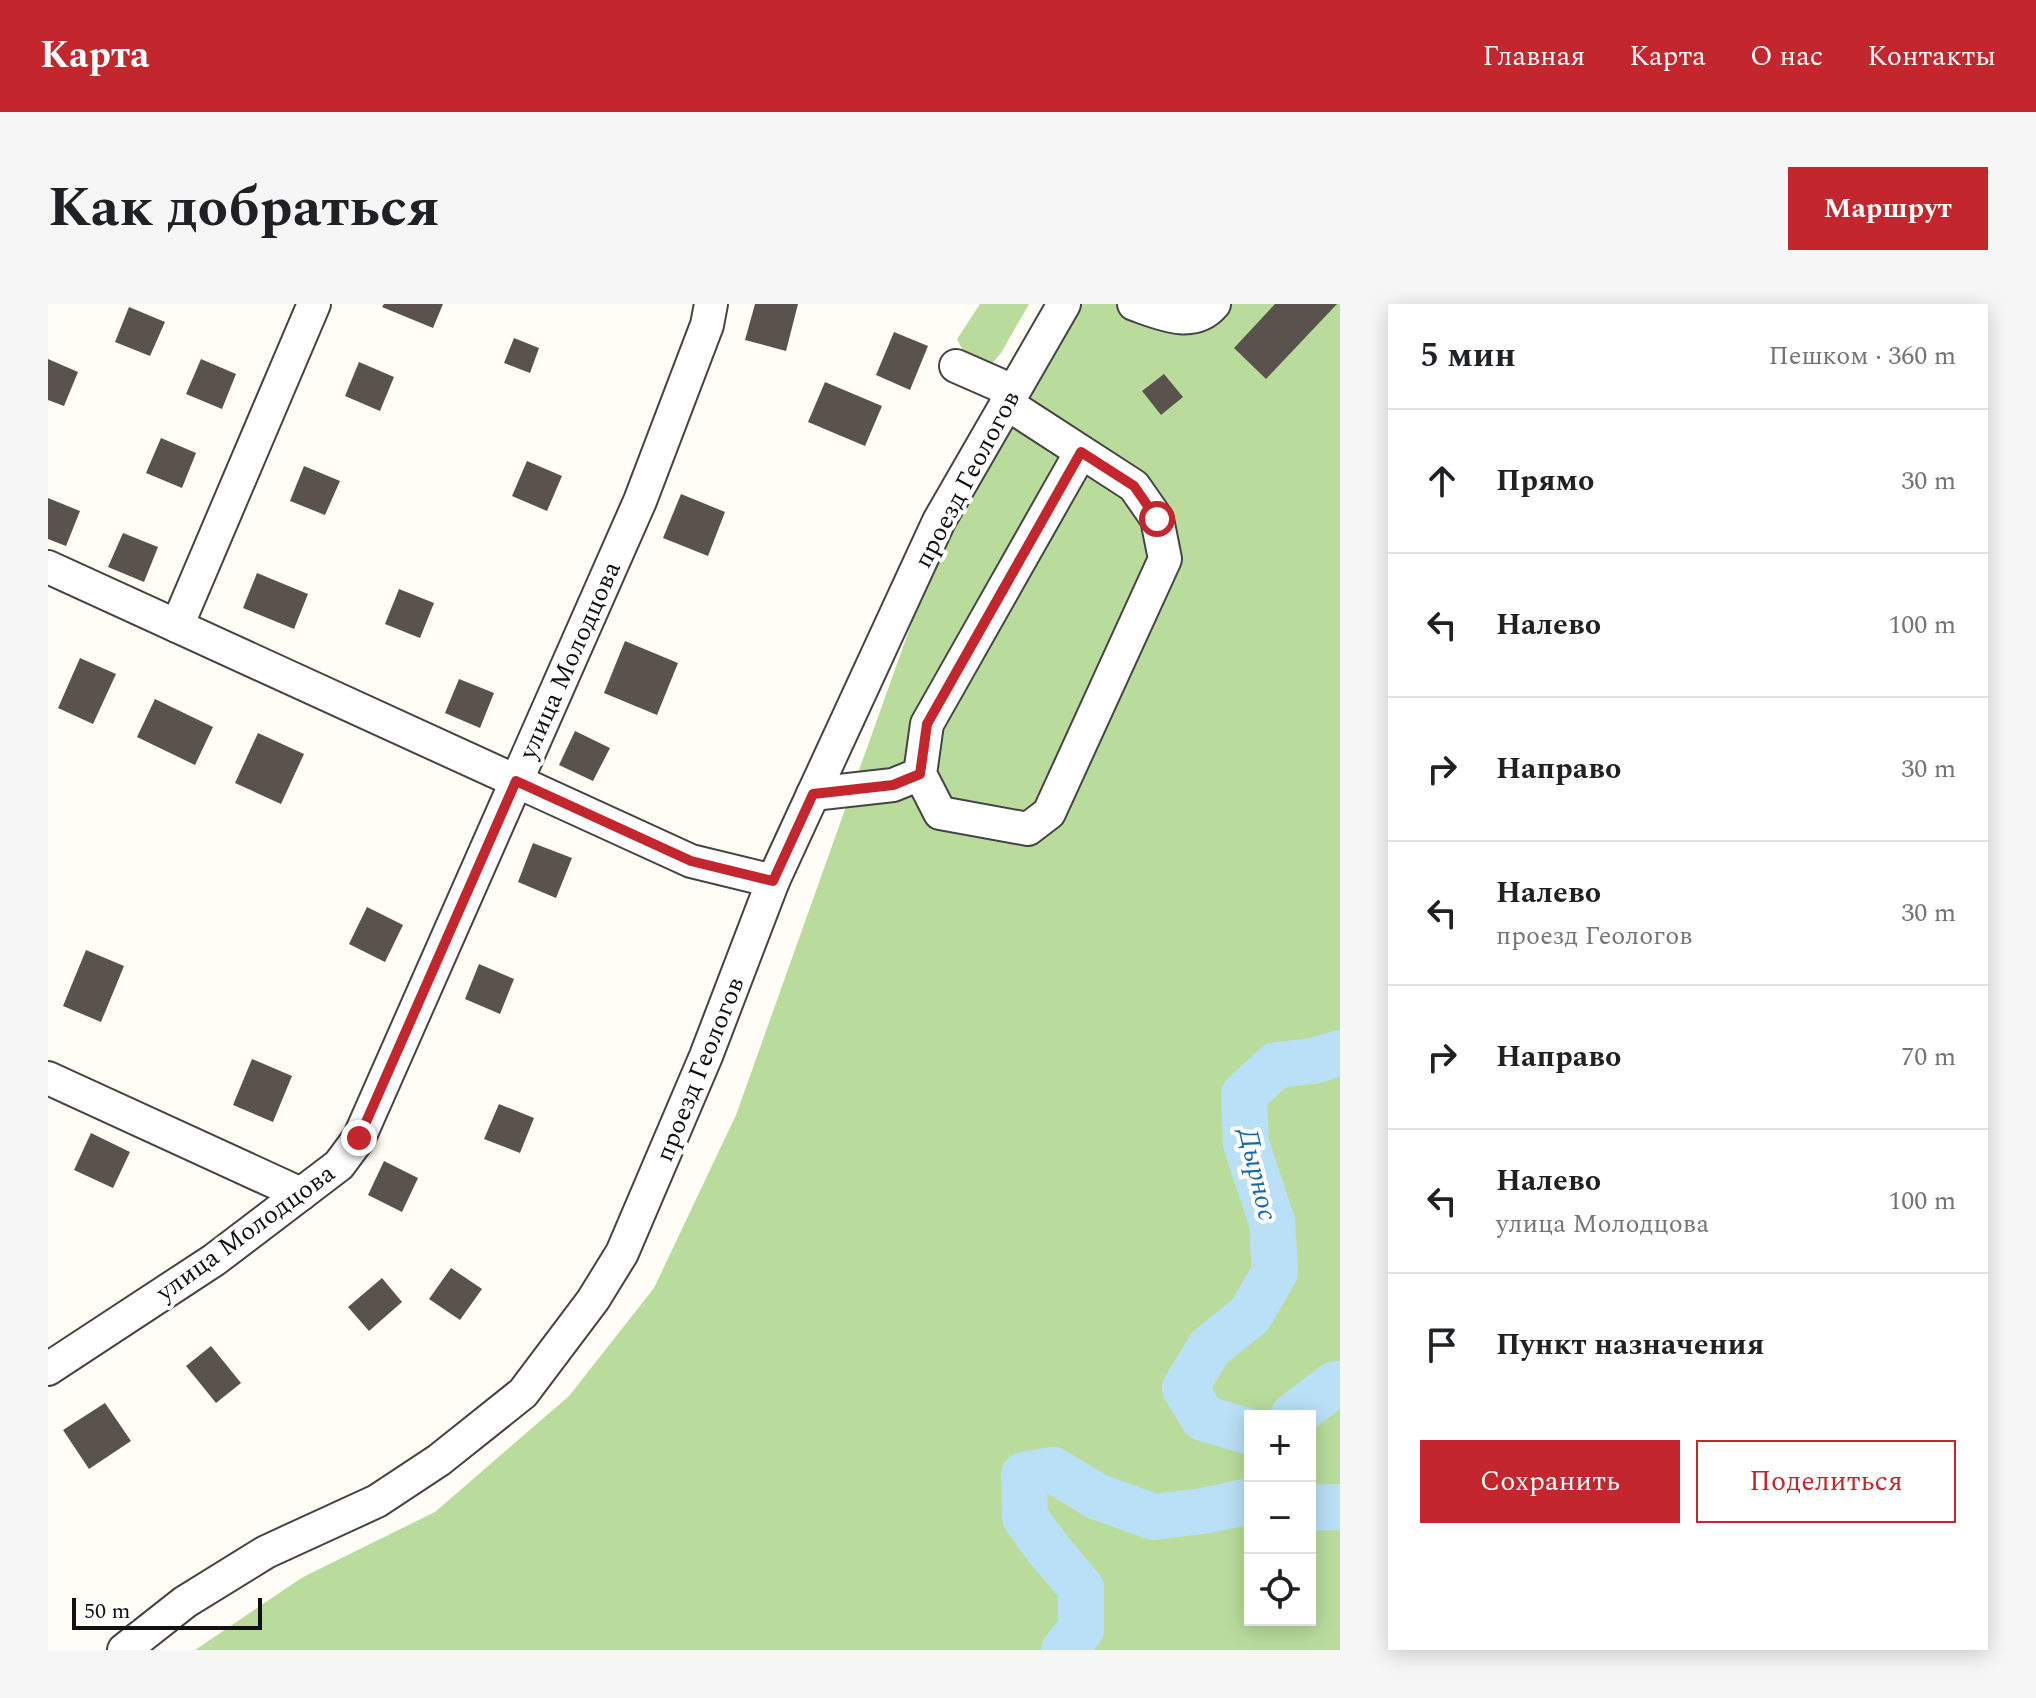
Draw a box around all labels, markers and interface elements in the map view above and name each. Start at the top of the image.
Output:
text: Карта [40,27,150,85]
text: Главная [1483,35,1585,78]
text: Карта [1629,35,1706,78]
text: О нас [1750,35,1823,78]
text: Контакты [1867,35,1996,78]
text: Как добраться [48,166,439,251]
button: Маршрут [1788,167,1988,250]
text: 5 мин [1420,330,1516,382]
text: Пешком · 360 m [1769,336,1956,376]
street label: проезд Геологов [903,383,1031,575]
text: Прямо [1496,458,1594,504]
icon: ahead [1420,459,1464,503]
text: 30 m [1901,461,1956,501]
route start [1139,501,1175,537]
street label: улица Молодцова [508,555,632,767]
text: Налево [1496,602,1601,648]
icon: left [1420,603,1464,647]
text: 100 m [1888,605,1956,645]
text: Направо [1496,746,1621,792]
icon: right [1420,747,1464,791]
text: 30 m [1901,749,1956,789]
text: Налево [1496,870,1601,916]
icon: left [1420,891,1464,935]
text: 30 m [1901,893,1956,933]
text: проезд Геологов [1496,916,1692,956]
street label: проезд Геологов [645,971,755,1168]
text: Направо [1496,1034,1621,1080]
icon: right [1420,1035,1464,1079]
text: 70 m [1901,1037,1956,1077]
route end [341,1120,377,1156]
water label: Дырнос [1226,1123,1289,1225]
street label: улица Молодцова [147,1154,344,1312]
text: Налево [1496,1158,1601,1204]
icon: left [1420,1179,1464,1223]
text: 100 m [1888,1181,1956,1221]
text: улица Молодцова [1496,1204,1709,1244]
text: Пункт назначения [1496,1322,1764,1368]
icon: arrive [1420,1323,1464,1367]
map controls [1244,1410,1316,1626]
button: + [1244,1410,1316,1482]
button: Сохранить [1420,1440,1680,1523]
button: Поделиться [1696,1440,1956,1523]
button: − [1244,1482,1316,1554]
button: locate [1244,1554,1316,1626]
scale bar [72,1594,262,1630]
text: 50 m [84,1595,130,1628]

